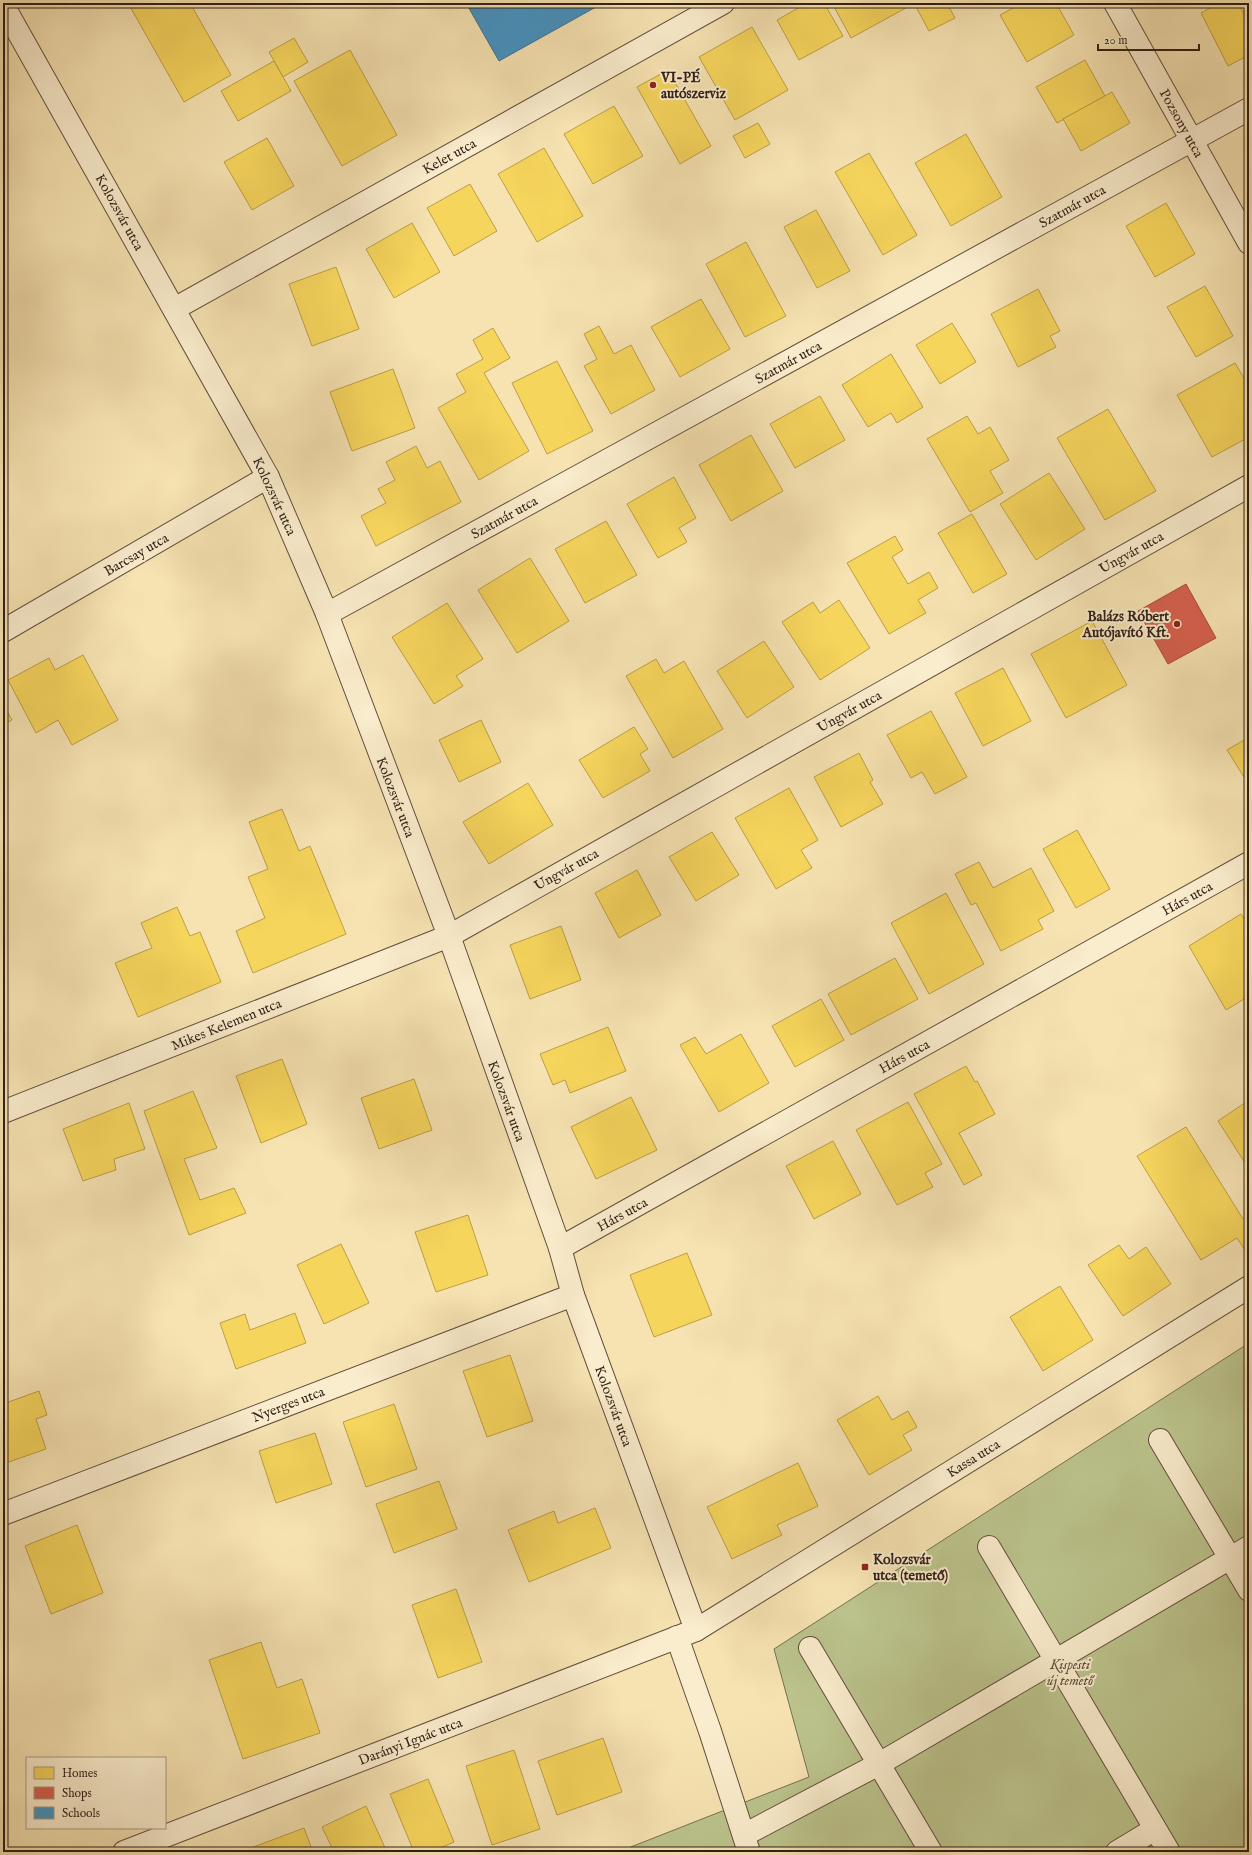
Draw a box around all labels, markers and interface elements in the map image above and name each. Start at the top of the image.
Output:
scale bar [1098,26,1199,52]
text: 20 m [1104,33,1127,48]
place label: VI-PÉ autószerviz [660,68,727,103]
marker: VI-PÉ autószerviz [648,80,658,90]
street label: Pozsony utca [1155,86,1208,162]
street label: Kelet utca [419,134,480,179]
street label: Kolozsvár utca [91,171,148,255]
street label: Szatmár utca [1036,181,1110,233]
street label: Szatmár utca [752,337,826,389]
street label: Kolozsvár utca [248,454,301,540]
street label: Szatmár utca [468,492,542,544]
street label: Ungvár utca [1096,527,1168,578]
street label: Barcsay utca [101,529,173,581]
place label: Balázs Róbert Autójavító Kft. [1082,608,1169,642]
marker: Balázs Róbert Autójavító Kft. [1172,619,1182,629]
street label: Ungvár utca [814,686,886,737]
street label: Kolozsvár utca [371,755,419,841]
street label: Ungvár utca [531,844,603,895]
street label: Hárs utca [1159,877,1217,920]
street label: Mikes Kelemen utca [169,994,285,1055]
street label: Hárs utca [876,1035,934,1078]
street label: Kolozsvár utca [483,1058,529,1145]
street label: Hárs utca [594,1193,652,1236]
street label: Kolozsvár utca [590,1363,636,1450]
street label: Nyerges utca [250,1383,328,1427]
street label: Kassa utca [944,1435,1004,1482]
place label: Kolozsvár utca (temető) [873,1551,949,1585]
marker: Kolozsvár utca (temető) [860,1562,870,1572]
park label: Kispesti új temető [1047,1656,1095,1690]
street label: Darányi Ignác utca [356,1714,466,1770]
legend [26,1757,166,1829]
text: Homes [62,1766,98,1781]
text: Shops [62,1786,92,1802]
text: Schools [62,1806,100,1821]

